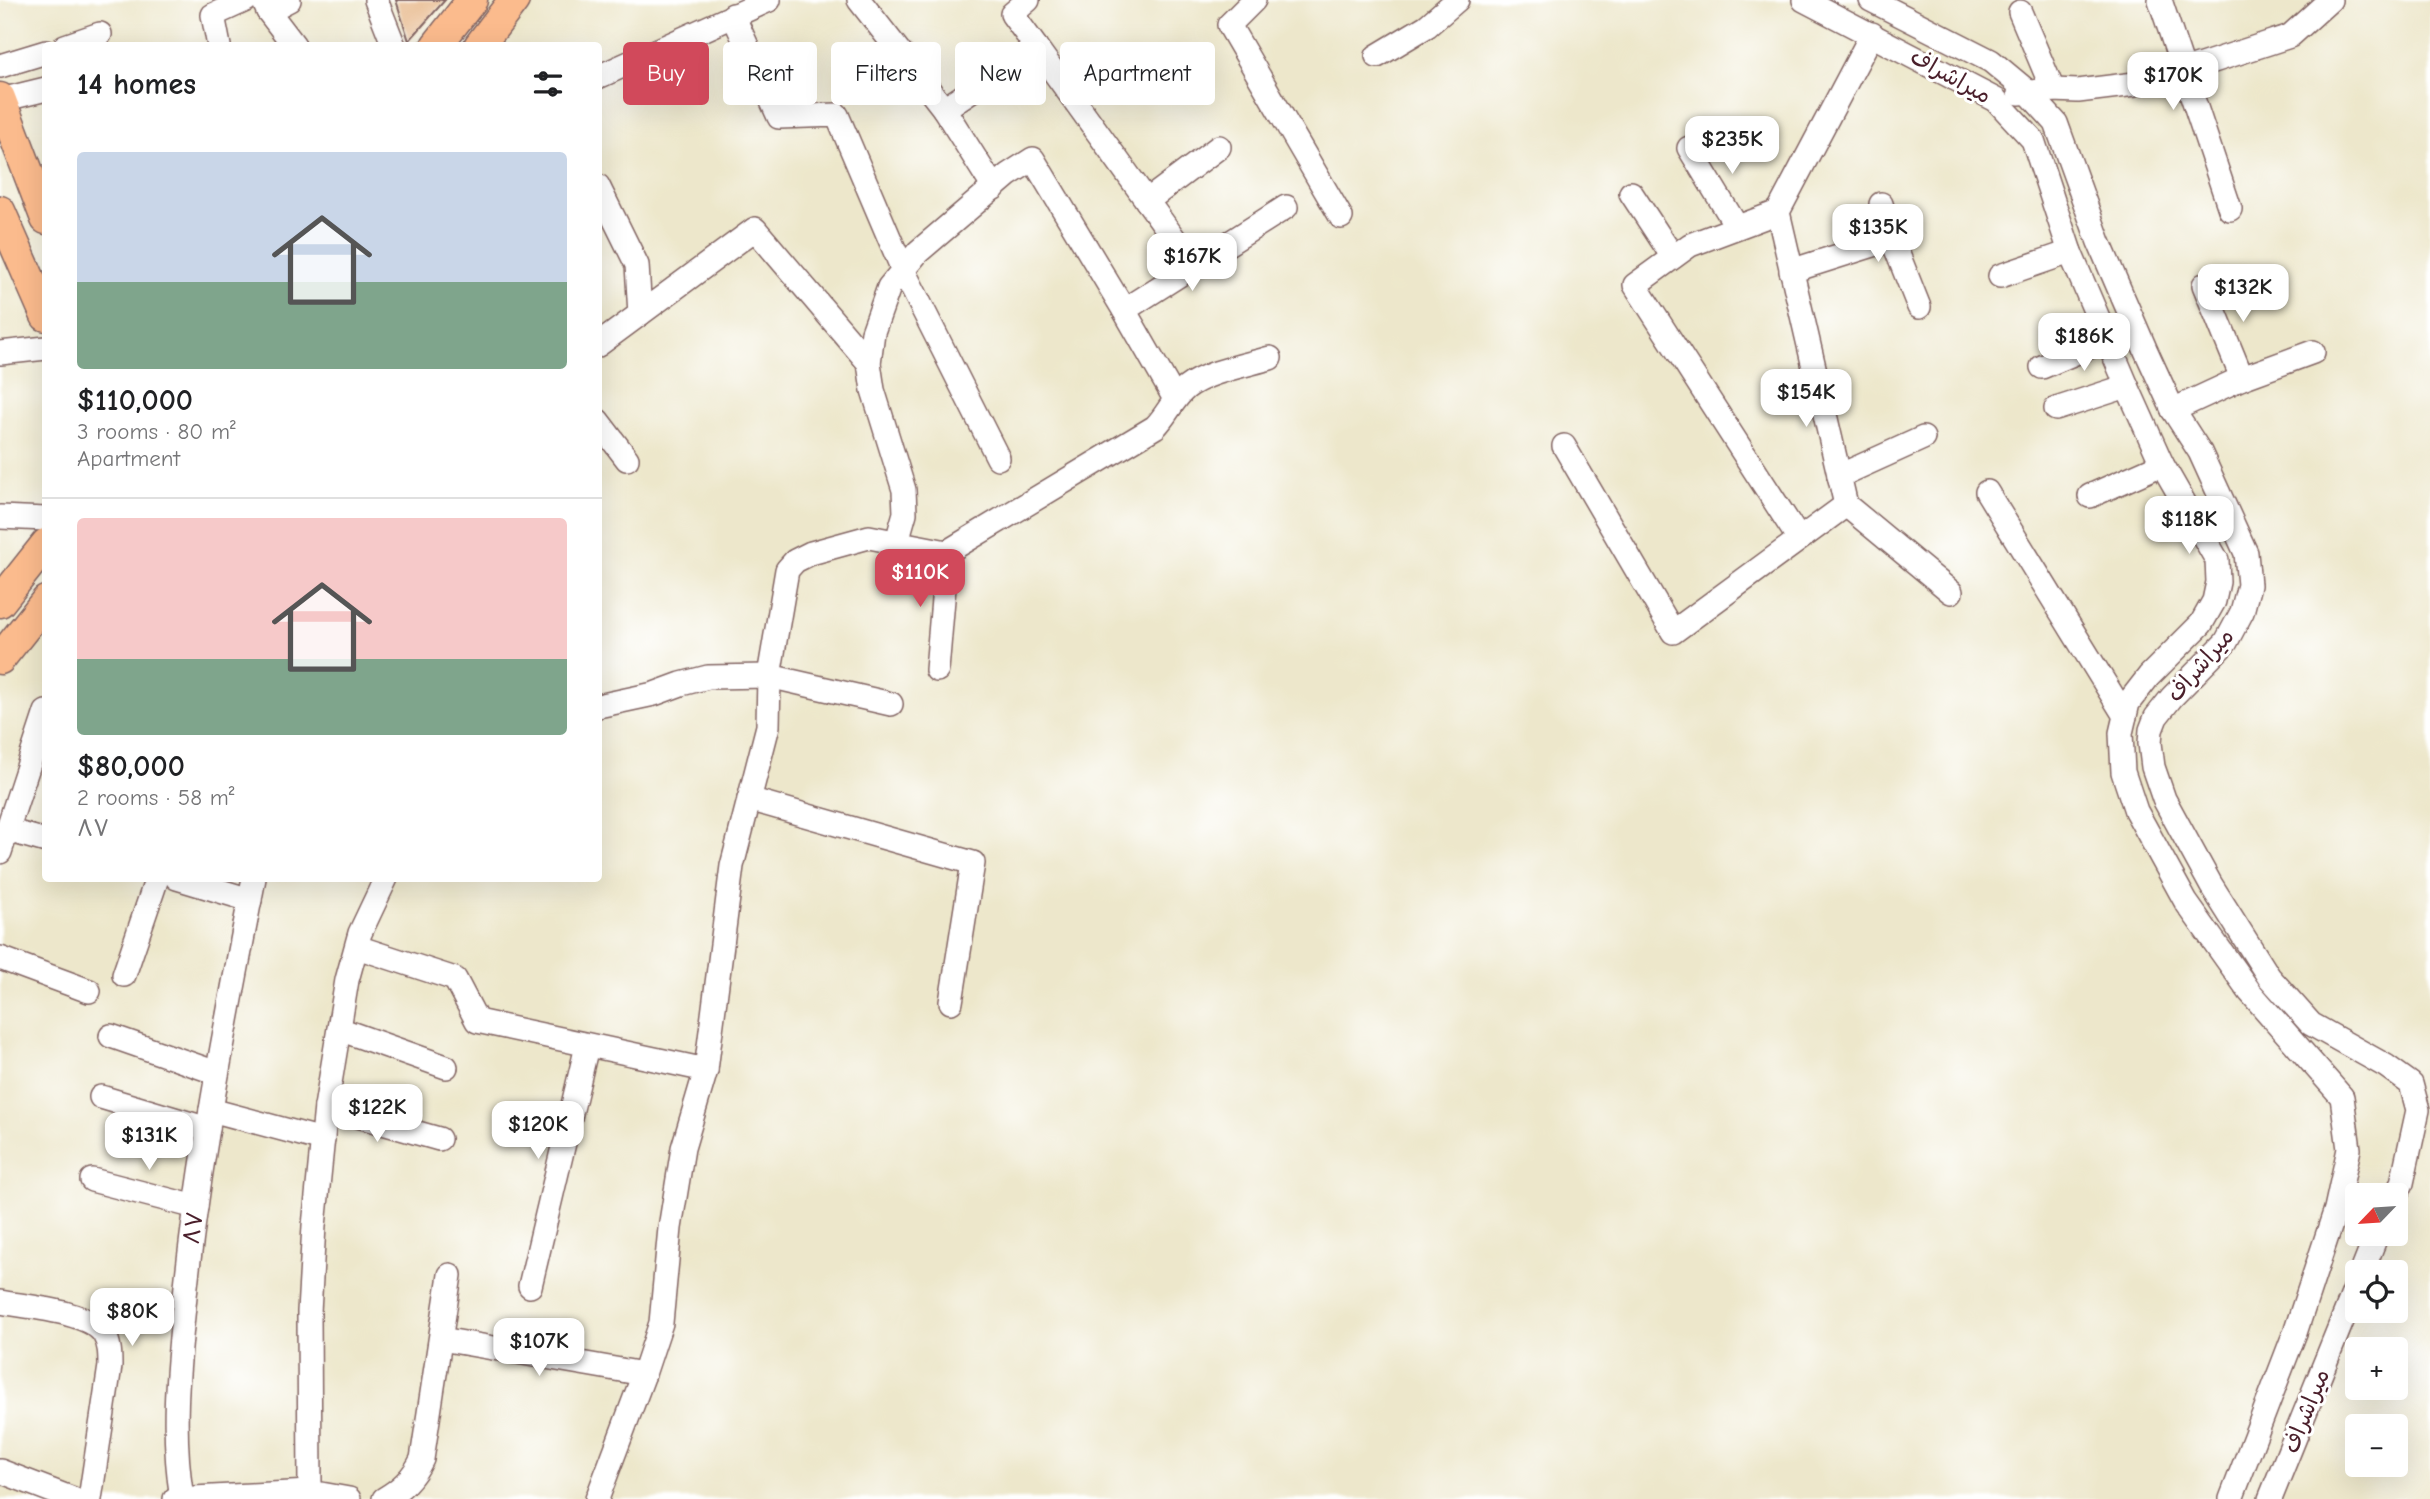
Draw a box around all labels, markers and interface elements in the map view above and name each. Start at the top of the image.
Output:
chip: Buy [623,42,709,105]
chip: Rent [723,42,817,105]
chip: Filters [831,42,941,105]
chip: New [955,42,1046,105]
chip: Apartment [1060,42,1215,105]
street label: میراشراف [1906,43,1996,109]
pin: $170K [2124,52,2222,112]
text: $170K [2143,61,2203,88]
icon: filters [529,65,567,103]
text: 14 homes [77,67,196,102]
pin: $235K [1683,116,1781,176]
text: $235K [1701,125,1763,152]
icon: home [259,197,385,323]
pin: $135K [1829,204,1927,264]
text: $135K [1848,213,1908,240]
pin: $167K [1143,233,1241,293]
text: $167K [1163,242,1221,269]
pin: $132K [2194,264,2292,324]
text: $132K [2214,273,2272,300]
pin: $186K [2035,314,2133,373]
text: $186K [2054,322,2114,349]
pin: $154K [1757,370,1855,429]
text: $154K [1777,378,1835,405]
text: $110,000 [77,383,193,418]
text: 3 rooms · 80 m² [77,418,236,445]
text: Apartment [77,445,180,472]
pin: $118K [2140,496,2238,556]
text: $118K [2161,505,2217,532]
pin: $110K [871,550,969,609]
text: $110K [891,558,949,585]
icon: home [259,564,385,690]
street label: میراشراف [2161,623,2239,707]
text: $80,000 [77,749,185,784]
text: 2 rooms · 58 m² [77,784,235,811]
text: ۸۷ [77,815,109,842]
pin: $122K [328,1084,426,1144]
text: $122K [348,1093,406,1120]
pin: $120K [489,1102,587,1161]
text: $120K [508,1110,568,1137]
pin: $131K [100,1112,198,1172]
text: $131K [121,1121,177,1148]
north arrow [2345,1183,2408,1246]
map controls [2345,1183,2408,1477]
street label: ۸۷ [178,1210,208,1246]
button: locate [2345,1260,2408,1323]
pin: $80K [91,1288,173,1348]
text: $80K [106,1297,158,1324]
pin: $107K [490,1318,588,1378]
text: $107K [509,1327,569,1354]
button: + [2345,1337,2408,1400]
street label: میراشراف [2277,1365,2335,1457]
button: − [2345,1414,2408,1477]

